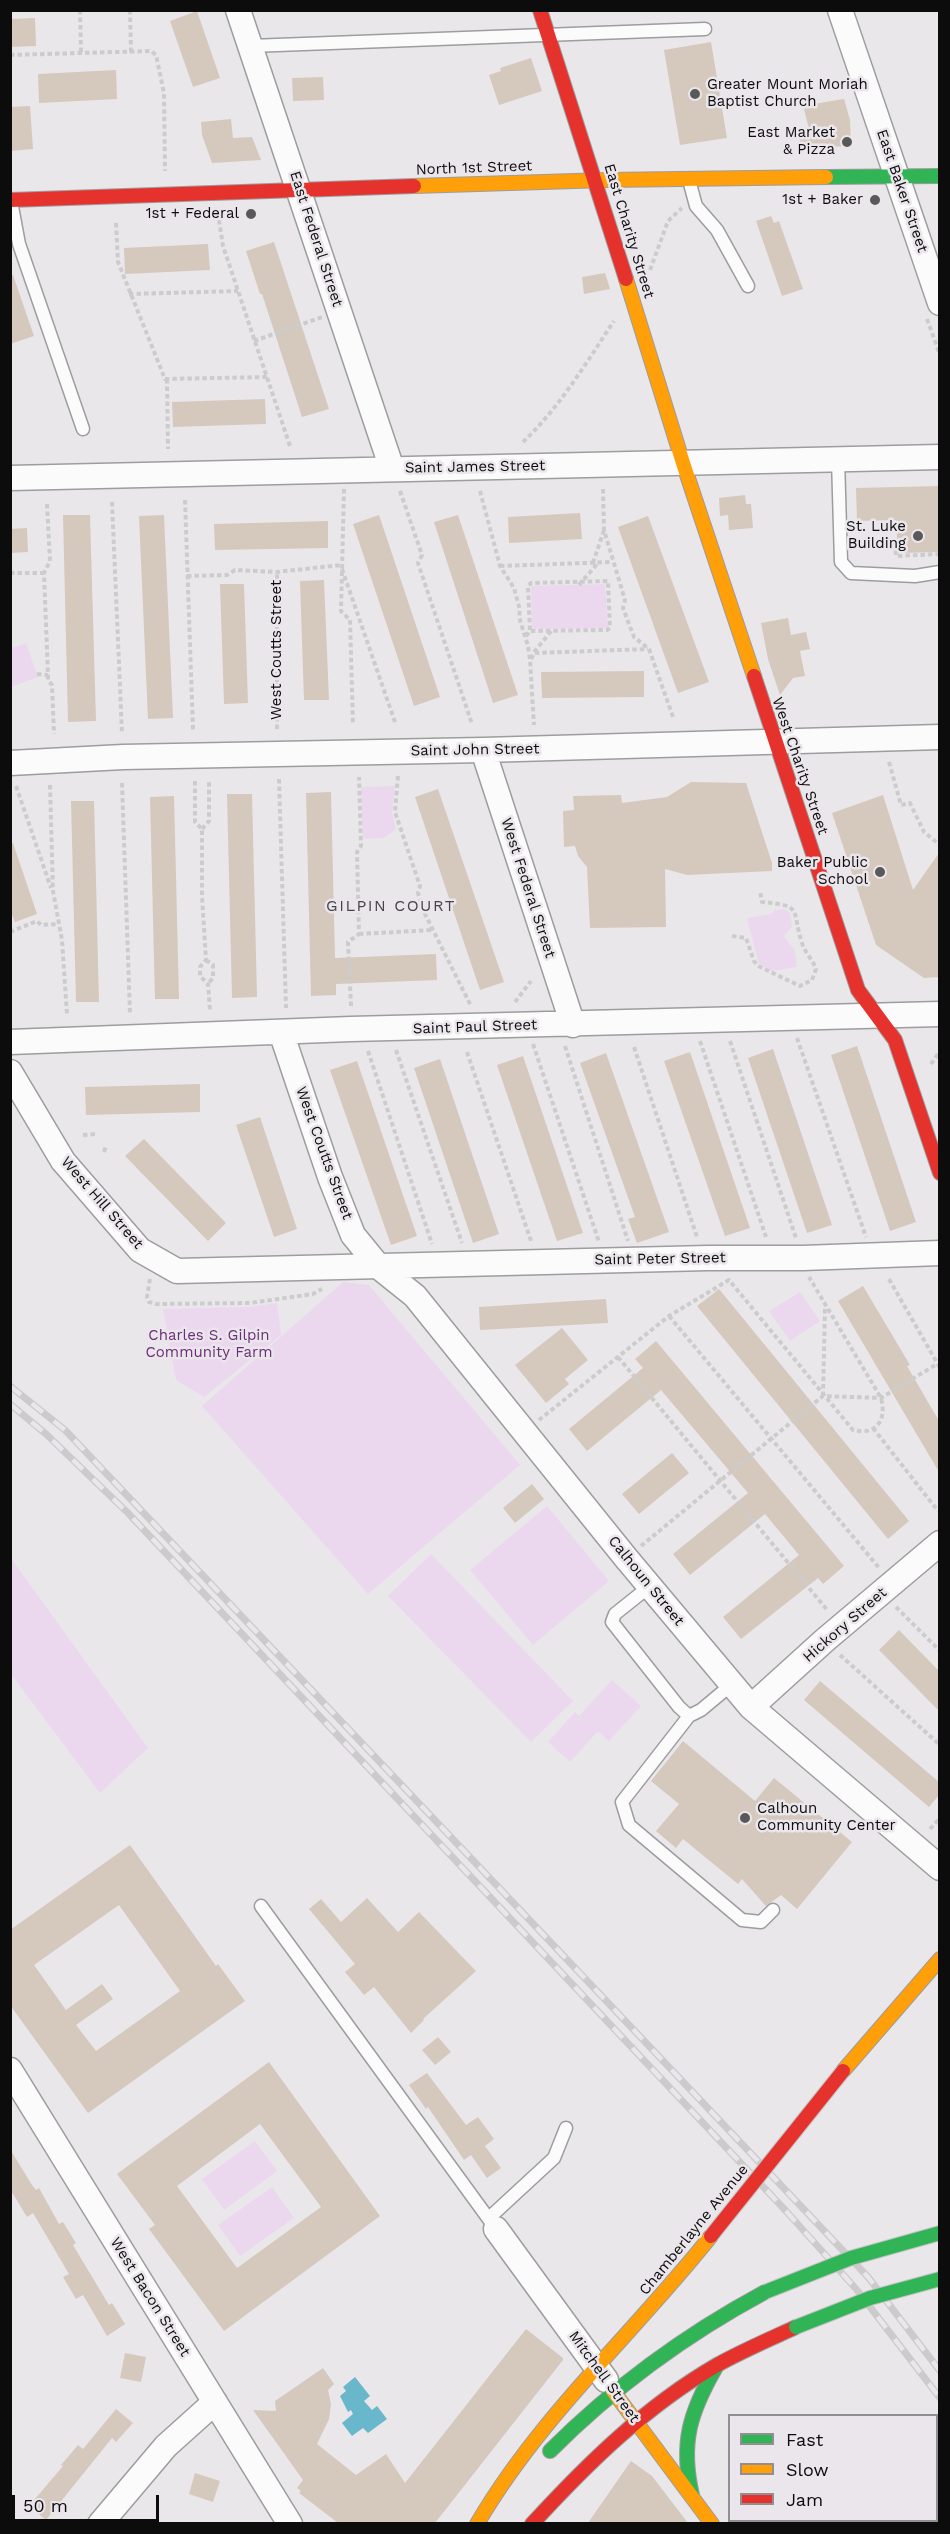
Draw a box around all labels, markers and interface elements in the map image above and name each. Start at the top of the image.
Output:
place label: Greater Mount Moriah Baptist Church [707,76,868,111]
marker: Greater Mount Moriah Baptist Church [688,87,702,101]
place label: East Market & Pizza [747,124,835,159]
street label: East Baker Street [873,127,931,255]
marker: East Market & Pizza [840,135,854,149]
street label: North 1st Street [415,157,533,179]
street label: East Charity Street [600,162,658,300]
street label: East Federal Street [286,169,346,309]
place label: 1st + Baker [782,191,863,209]
marker: 1st + Baker [868,193,882,207]
place label: 1st + Federal [146,205,239,223]
marker: 1st + Federal [244,207,258,221]
street label: Saint James Street [405,457,545,477]
place label: St. Luke Building [846,518,906,553]
marker: St. Luke Building [911,529,925,543]
street label: West Coutts Street [268,580,286,720]
street label: West Charity Street [768,695,832,837]
street label: Saint John Street [410,740,540,760]
street label: West Federal Street [497,816,559,960]
place label: Baker Public School [777,854,868,889]
marker: Baker Public School [873,865,887,879]
district label: GILPIN COURT [326,896,456,916]
street label: Saint Paul Street [413,1016,537,1038]
street label: West Coutts Street [292,1084,356,1222]
street label: West Hill Street [57,1153,147,1253]
street label: Saint Peter Street [594,1249,726,1269]
park label: Charles S. Gilpin Community Farm [146,1327,272,1362]
street label: Calhoun Street [604,1532,688,1630]
street label: Hickory Street [800,1584,890,1666]
place label: Calhoun Community Center [757,1800,896,1835]
marker: Calhoun Community Center [738,1811,752,1825]
street label: Chamberlayne Avenue [636,2161,752,2299]
street label: West Bacon Street [106,2234,194,2360]
street label: Mitchell Street [565,2328,643,2426]
legend [728,2414,938,2522]
text: Fast [786,2429,823,2450]
text: Slow [786,2459,829,2480]
scale bar [15,2483,162,2521]
text: Jam [786,2489,823,2510]
text: 50 m [23,2495,68,2516]

